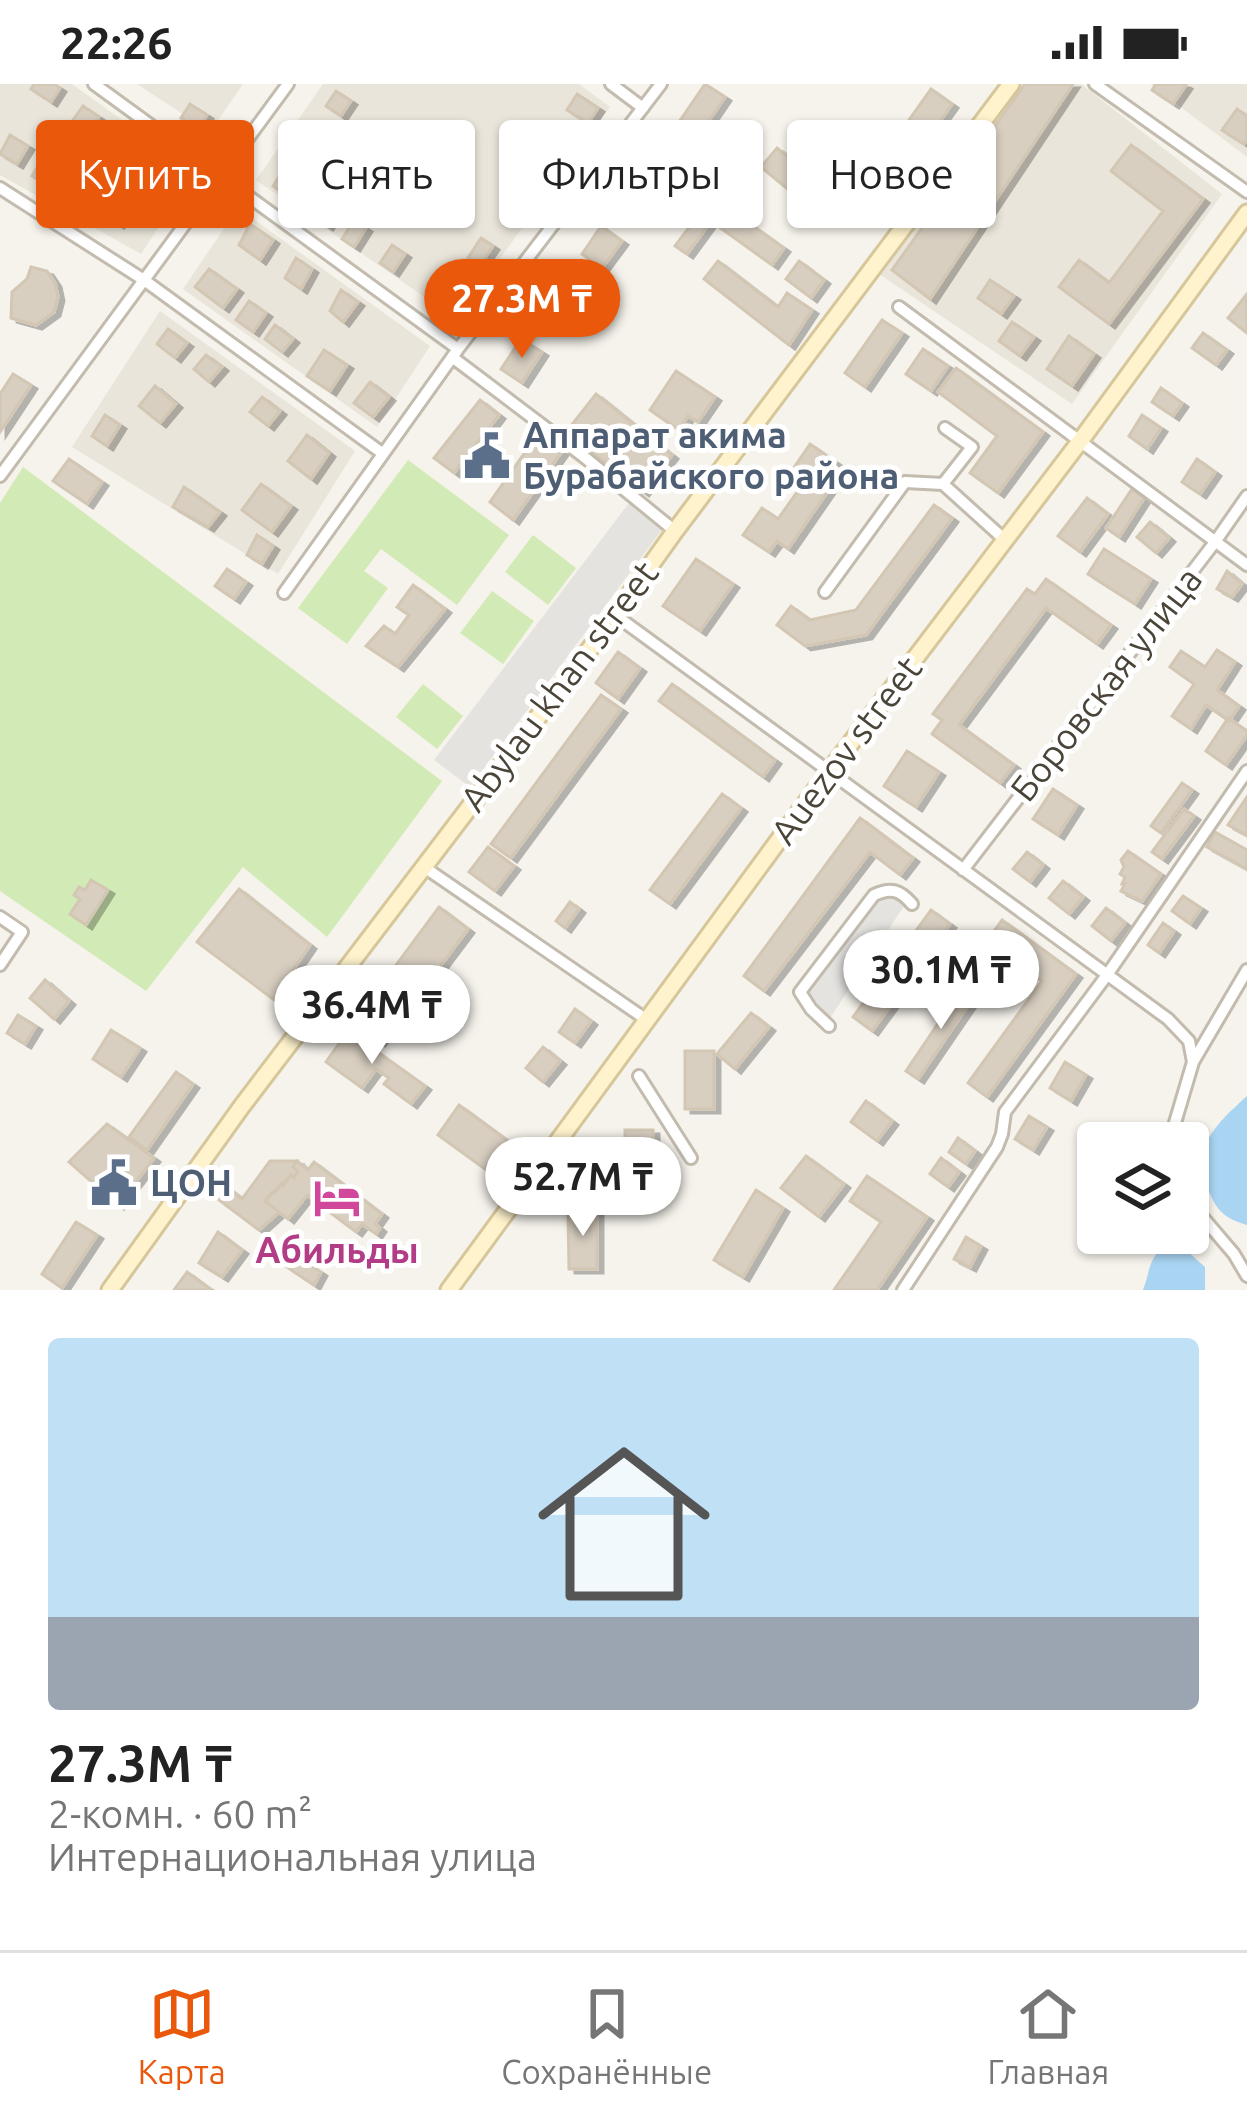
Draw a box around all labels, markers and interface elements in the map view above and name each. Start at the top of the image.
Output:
text: 22:26 [60,17,173,68]
chip: Купить [36,120,254,228]
chip: Снять [278,120,475,228]
chip: Фильтры [499,120,763,228]
chip: Новое [787,120,996,228]
pin: 27.3M ₸ [411,259,633,361]
text: 27.3M ₸ [451,276,593,319]
place label: Аппарат акима Бурабайского района [523,414,899,496]
public building icon: Аппарат акима Бурабайского района [462,431,512,481]
street label: Abylau khan street [451,553,666,819]
street label: Боровская улица [1002,559,1210,809]
street label: Auezov street [762,648,929,852]
pin: 30.1M ₸ [830,930,1052,1032]
text: 30.1M ₸ [870,947,1012,990]
pin: 36.4M ₸ [261,965,483,1067]
text: 36.4M ₸ [301,982,443,1025]
map controls [1077,1122,1209,1254]
button: layers [1077,1122,1209,1254]
pin: 52.7M ₸ [472,1137,694,1239]
text: 52.7M ₸ [512,1154,654,1197]
public building icon: ЦОН [89,1158,139,1208]
place label: ЦОН [150,1162,232,1203]
hotel icon: Абильды [312,1173,362,1223]
place label: Абильды [255,1229,419,1270]
icon: home [516,1416,732,1632]
text: 27.3M ₸ [48,1734,233,1792]
text: 2-комн. · 60 m² [48,1792,312,1835]
text: Интернациональная улица [48,1835,537,1878]
tab: Карта [138,1981,226,2090]
tab: Сохранённые [501,1981,712,2090]
tab: Главная [988,1981,1109,2090]

